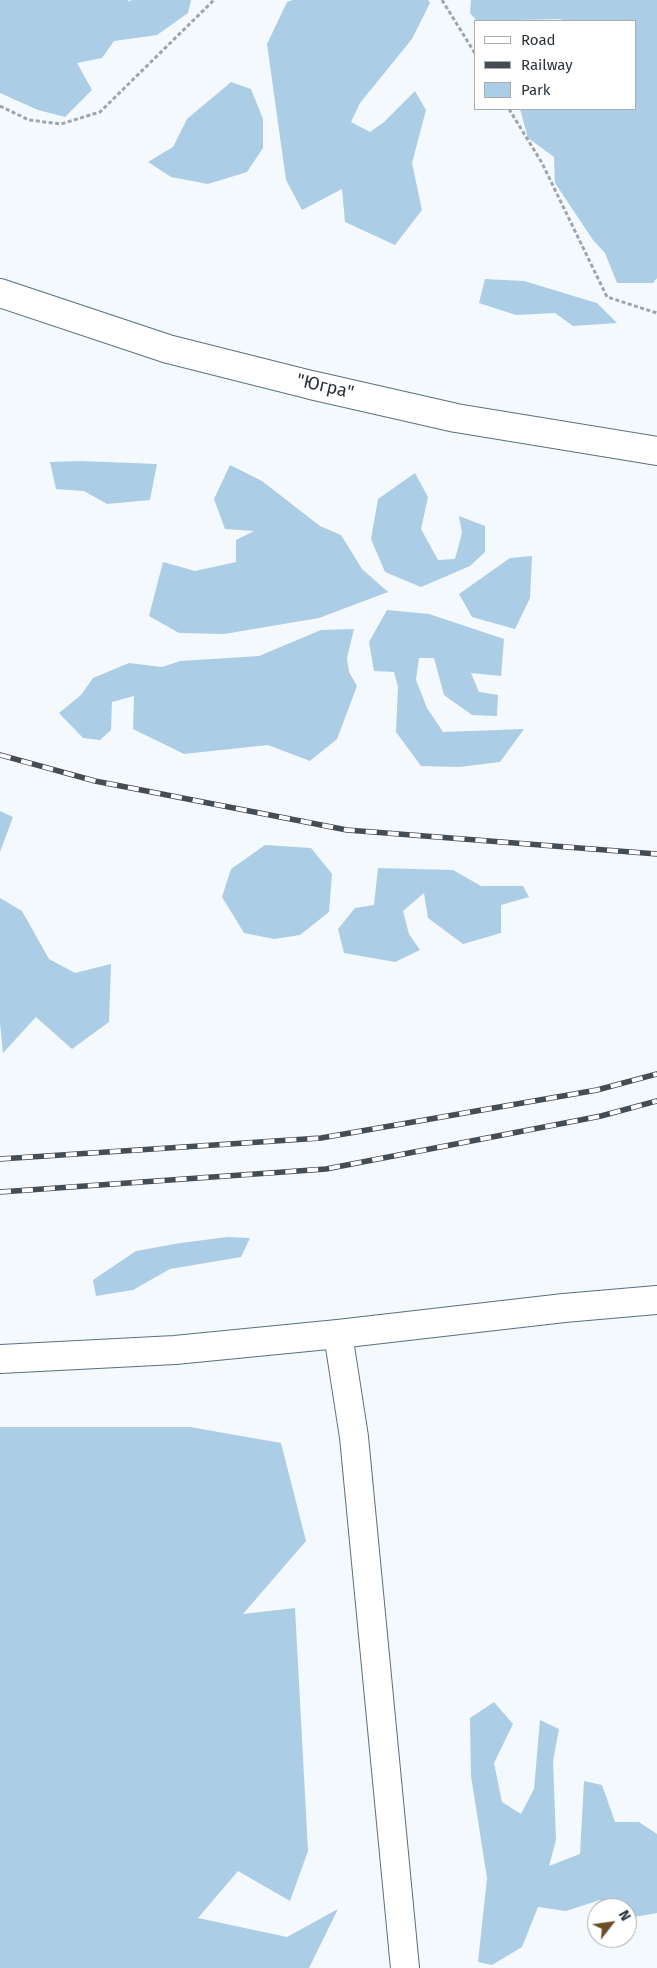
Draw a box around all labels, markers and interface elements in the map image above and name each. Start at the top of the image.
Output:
legend [474,20,637,110]
text: Road [521,31,556,49]
text: Railway [521,56,573,74]
text: Park [521,81,551,99]
street label: "Югра" [294,370,356,404]
north arrow [587,1898,637,1948]
text: N [615,1907,634,1924]

